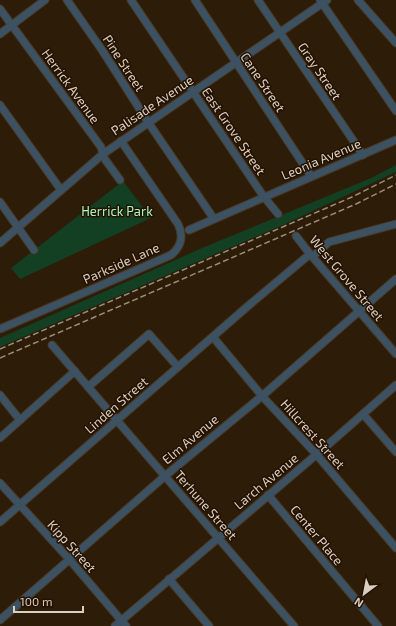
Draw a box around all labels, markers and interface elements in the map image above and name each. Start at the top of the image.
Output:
street label: Pine Street [100,32,148,94]
street label: Gray Street [295,39,345,103]
street label: Herrick Avenue [39,46,103,126]
street label: Cane Street [237,49,289,115]
street label: Palisade Avenue [108,71,196,139]
street label: East Grove Street [199,84,269,178]
street label: Leonia Avenue [279,135,363,183]
park label: Herrick Park [81,203,153,219]
street label: West Grove Street [307,232,387,324]
street label: Parkside Lane [80,239,162,287]
street label: Linden Street [81,373,151,437]
street label: Hillcrest Street [277,396,349,472]
street label: Elm Avenue [159,411,221,467]
street label: Larch Avenue [231,449,301,512]
street label: Terhune Street [171,467,241,543]
street label: Center Place [287,502,347,568]
street label: Kipp Street [44,516,100,576]
north arrow [344,574,384,614]
scale bar [14,588,83,614]
text: 100 m [20,594,52,608]
text: N [352,595,365,611]

